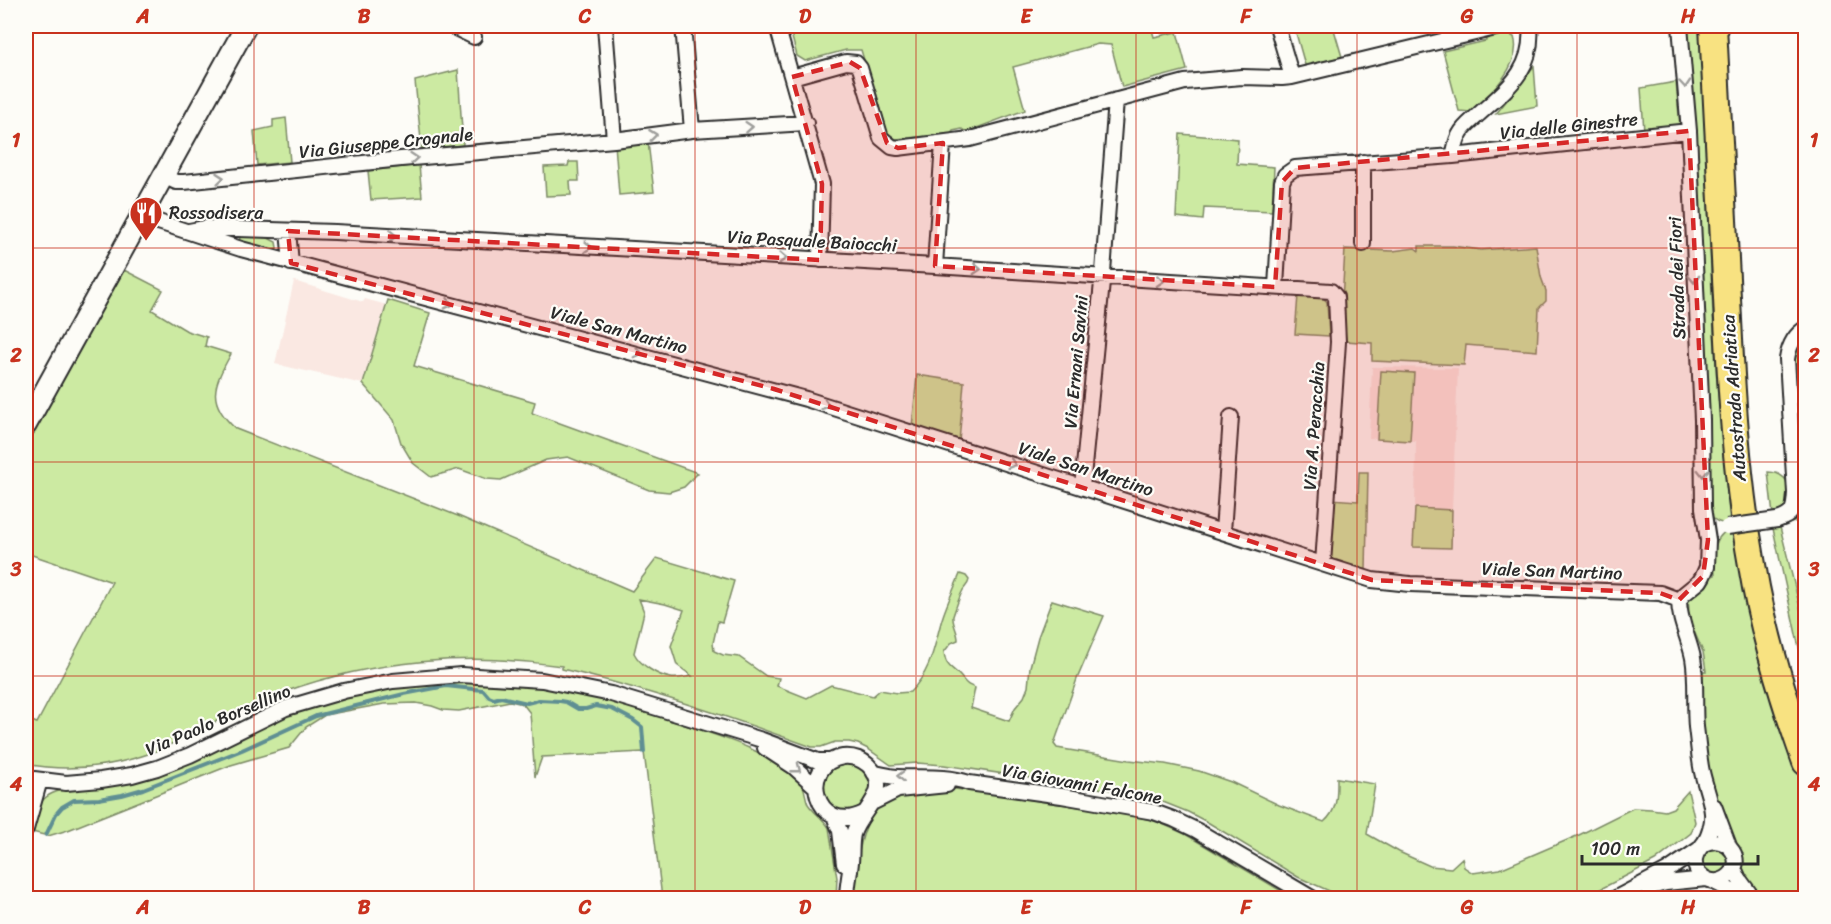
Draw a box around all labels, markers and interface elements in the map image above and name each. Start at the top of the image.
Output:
text: A [135,0,150,34]
text: B [358,0,371,34]
text: C [578,0,592,34]
text: D [799,0,812,34]
text: E [1020,0,1033,34]
text: F [1240,0,1253,34]
text: G [1460,0,1474,34]
text: H [1680,0,1696,34]
one-way arrow [1678,79,1691,88]
street label: Via delle Ginestre [1498,103,1640,149]
street label: Via Giuseppe Crognale [298,118,475,168]
one-way arrow [744,120,753,133]
text: 1 [12,123,21,158]
text: 1 [1810,123,1819,158]
one-way arrow [649,129,658,142]
one-way arrow [410,152,419,165]
one-way arrow [216,172,225,185]
restaurant icon: Rossodisera [128,195,164,242]
place label: Rossodisera [169,197,264,229]
street label: Strada dei Fiori [1659,215,1695,340]
street label: Via Pasquale Baiocchi [726,221,899,261]
one-way arrow [389,229,398,242]
one-way arrow [583,240,592,253]
one-way arrow [778,251,787,264]
one-way arrow [973,262,982,275]
one-way arrow [1156,274,1165,287]
one-way arrow [1688,274,1701,283]
street label: Via Ernani Savini [1054,293,1098,430]
street label: Viale San Martino [547,296,691,364]
one-way arrow [443,297,454,309]
street label: Autostrada Adriatica [1712,313,1756,483]
text: 2 [9,338,22,373]
text: 2 [1807,338,1820,373]
one-way arrow [633,346,643,359]
street label: Via A. Peracchia [1294,361,1334,491]
one-way arrow [820,398,831,410]
street label: Viale San Martino [1014,432,1158,506]
one-way arrow [1006,457,1017,469]
one-way arrow [1697,469,1709,478]
text: 3 [10,552,22,587]
text: 3 [1808,552,1820,587]
street label: Viale San Martino [1481,553,1623,589]
street label: Via Paolo Borsellino [140,675,296,765]
street label: Via Giovanni Falcone [1000,754,1165,814]
one-way arrow [790,762,801,773]
text: 4 [9,767,23,802]
text: 4 [1807,767,1821,802]
one-way arrow [896,770,905,782]
scale bar [1582,828,1758,866]
text: 100 m [1591,833,1640,865]
text: A [135,890,150,924]
text: B [358,890,371,924]
text: C [578,890,592,924]
text: D [799,890,812,924]
text: E [1020,890,1033,924]
text: F [1240,890,1253,924]
text: G [1460,890,1474,924]
text: H [1680,890,1696,924]

